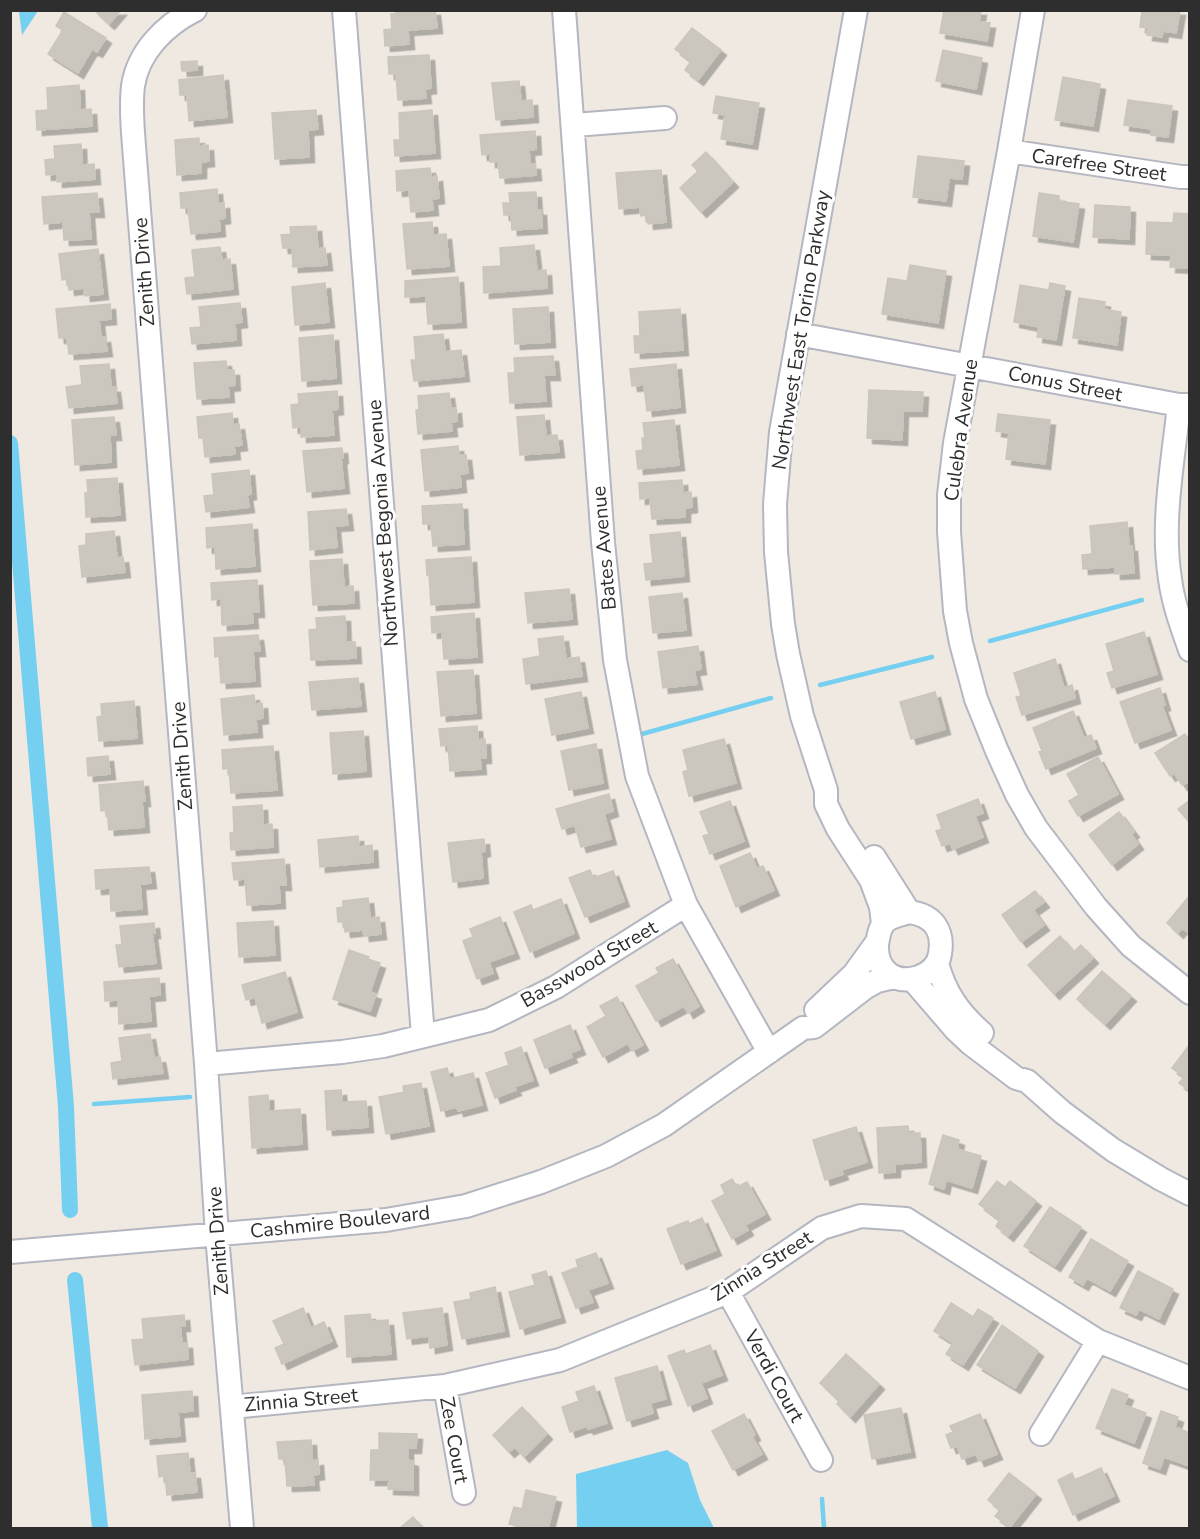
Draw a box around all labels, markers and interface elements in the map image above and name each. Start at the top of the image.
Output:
street label: Carefree Street [1030,142,1169,188]
street label: Northwest East Torino Parkway [766,188,837,472]
street label: Zenith Drive [127,217,161,327]
street label: Culebra Avenue [938,357,984,503]
street label: Conus Street [1006,360,1125,408]
street label: Northwest Begonia Avenue [361,399,405,647]
street label: Bates Avenue [585,485,623,611]
street label: Zenith Drive [165,701,199,811]
street label: Basswood Street [516,913,663,1014]
street label: Zenith Drive [201,1186,235,1296]
street label: Cashmire Boulevard [249,1199,431,1245]
street label: Zinnia Street [706,1224,818,1308]
street label: Verdi Court [737,1324,811,1428]
street label: Zinnia Street [243,1381,360,1418]
street label: Zee Court [433,1394,475,1486]

